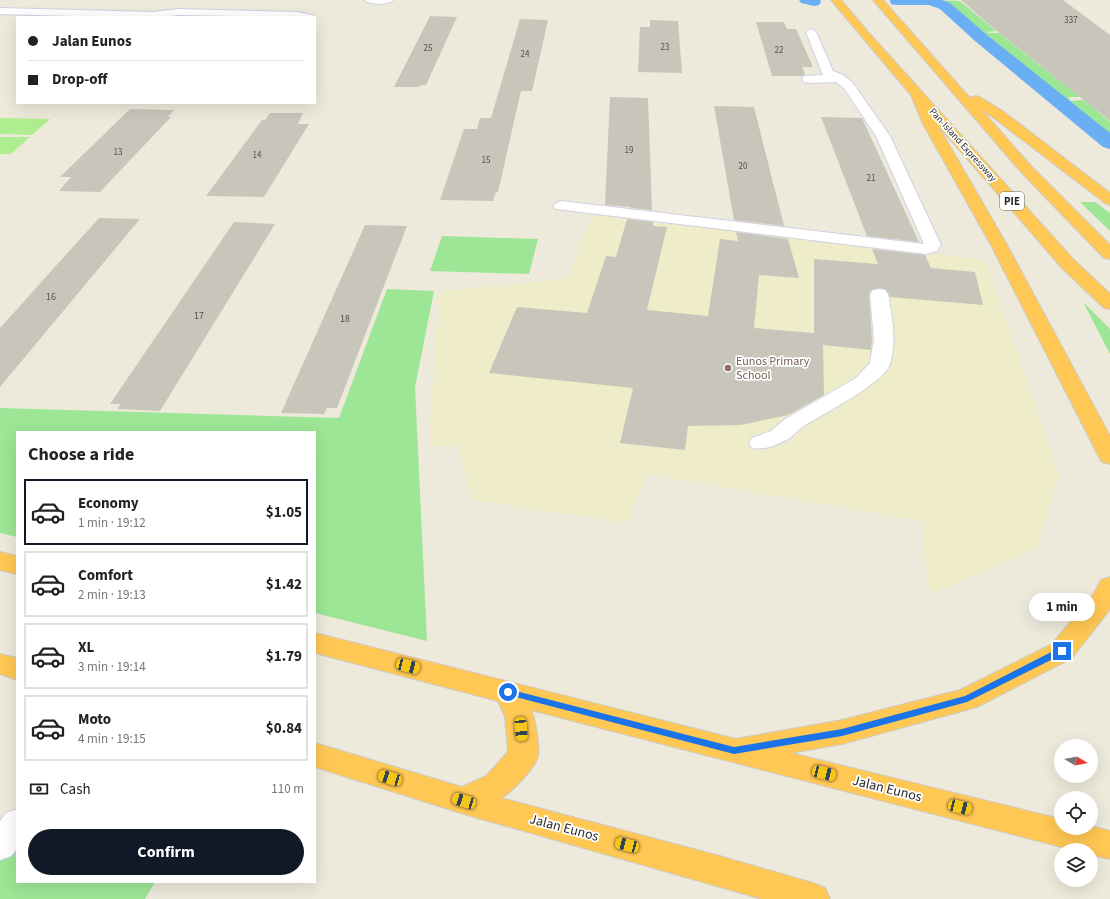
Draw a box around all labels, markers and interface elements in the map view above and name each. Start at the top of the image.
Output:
house number: 337 [1064,14,1078,27]
text: Jalan Eunos [52,31,132,52]
house number: 23 [661,41,670,54]
house number: 25 [424,42,433,55]
house number: 22 [775,44,784,57]
house number: 24 [521,48,530,61]
text: Drop-off [52,69,107,90]
street label: Pan-Island Expressway [926,105,1000,185]
house number: 19 [625,144,634,157]
house number: 13 [114,146,123,159]
house number: 14 [253,149,262,162]
house number: 15 [482,154,491,167]
house number: 20 [739,160,748,173]
house number: 21 [867,172,875,185]
road number: PIE [1000,192,1024,210]
house number: 16 [46,290,56,304]
house number: 17 [194,309,204,323]
house number: 18 [340,312,350,326]
place label: Eunos Primary School [736,353,810,384]
marker: Eunos Primary School [723,363,733,373]
text: Choose a ride [28,442,134,467]
text: Economy [78,493,139,514]
icon: car [30,494,66,530]
text: $1.05 [266,502,302,523]
text: 1 min · 19:12 [78,514,146,532]
text: Comfort [78,565,133,586]
icon: car [30,566,66,602]
text: $1.42 [266,574,302,595]
text: 2 min · 19:13 [78,586,146,604]
callout: 1 min [1029,593,1095,621]
text: 1 min [1046,598,1078,616]
text: XL [78,637,94,658]
icon: car [30,638,66,674]
route end [1053,642,1071,660]
text: $1.79 [266,646,302,667]
car [395,657,421,675]
text: 3 min · 19:14 [78,658,146,676]
route start [499,683,517,701]
text: Moto [78,709,111,730]
icon: car [30,710,66,746]
car [514,717,528,741]
text: $0.84 [266,718,302,739]
text: 4 min · 19:15 [78,730,146,748]
north arrow [1054,739,1098,783]
map controls [1054,739,1098,887]
car [811,764,837,782]
car [377,769,403,787]
street label: Jalan Eunos [850,771,924,807]
icon: cash [28,778,50,800]
text: Cash [60,779,91,800]
text: 110 m [271,780,304,798]
button: locate [1054,791,1098,835]
car [451,792,477,810]
car [947,798,973,816]
street label: Jalan Eunos [527,809,601,847]
button: Confirm [28,829,304,875]
car [614,836,640,854]
button: layers [1054,843,1098,887]

